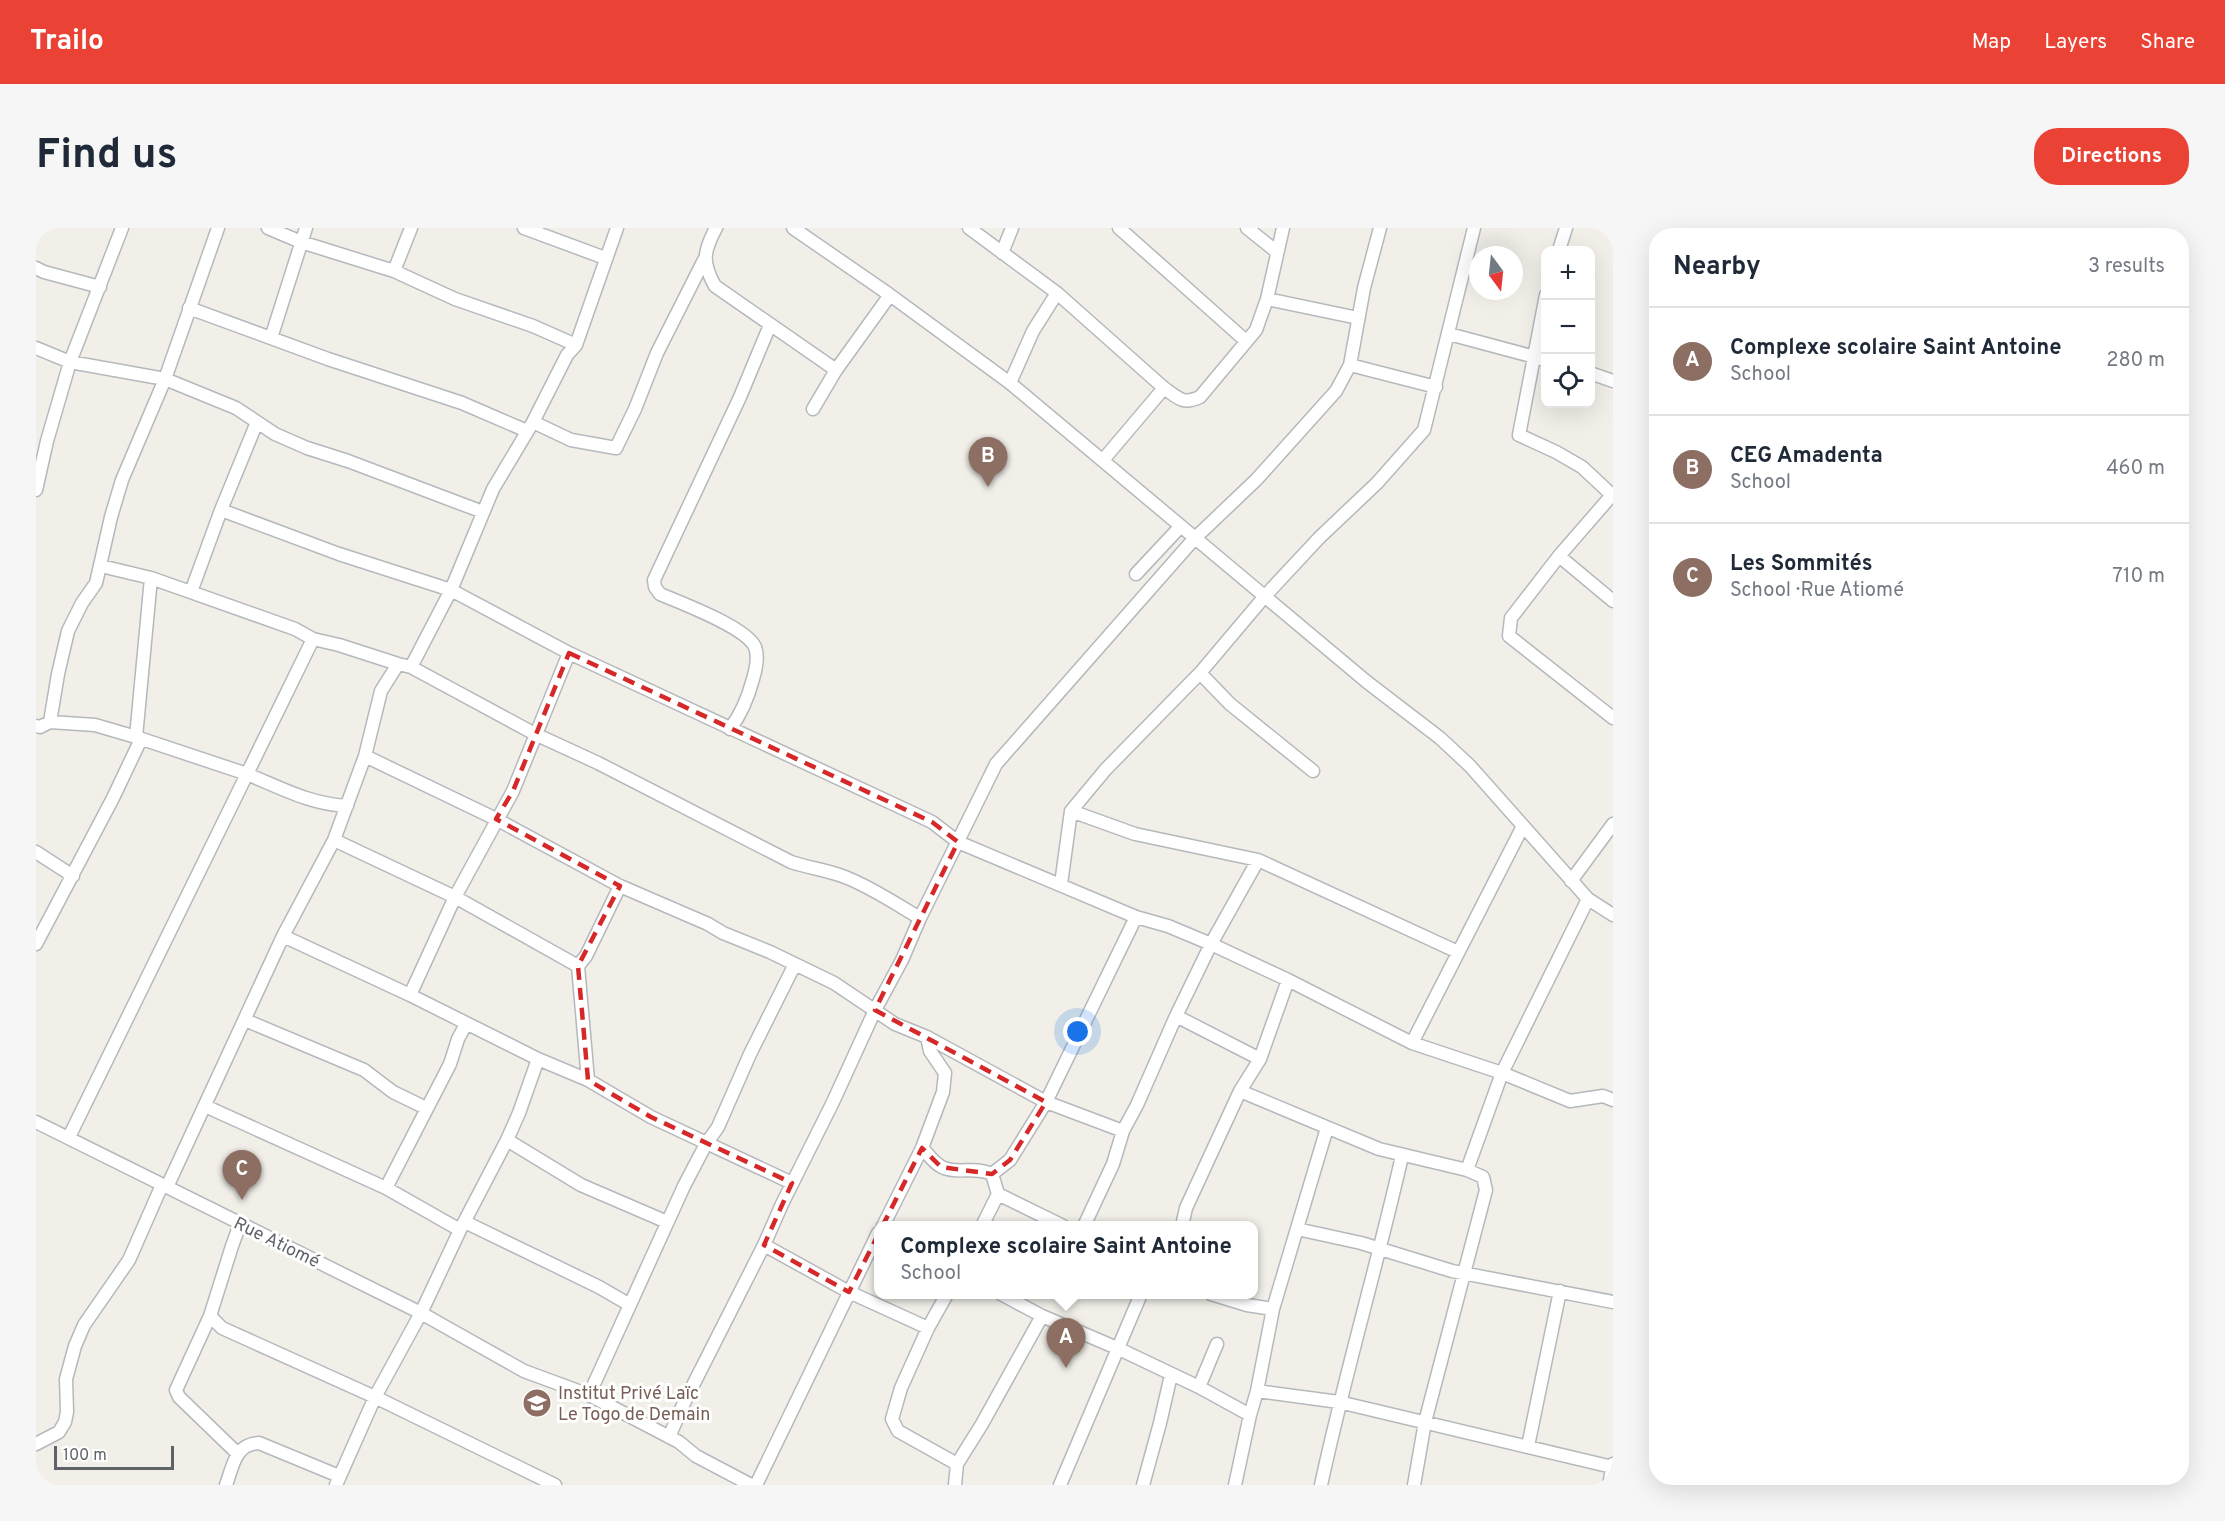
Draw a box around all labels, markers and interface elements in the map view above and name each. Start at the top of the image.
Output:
text: Trailo [30,24,104,60]
text: Map [1972,29,2011,56]
text: Layers [2044,29,2107,56]
text: Share [2140,29,2195,56]
button: Directions [2034,128,2189,185]
text: Find us [36,130,177,183]
north arrow [1469,246,1523,300]
map controls [1541,246,1595,408]
button: + [1541,246,1595,300]
text: Nearby [1673,251,1761,284]
text: 3 results [2088,254,2165,280]
button: − [1541,300,1595,354]
text: Complexe scolaire Saint Antoine [1730,335,2062,362]
text: A [1685,348,1700,374]
text: 280 m [2106,348,2165,374]
button: locate [1541,354,1595,408]
text: School [1730,362,1791,388]
pin: B [968,438,1008,487]
text: CEG Amadenta [1730,443,1883,470]
text: B [1686,456,1699,482]
text: 460 m [2106,456,2165,482]
text: School [1730,470,1791,496]
text: Les Sommités [1730,551,1873,578]
text: C [1686,564,1699,590]
text: 710 m [2112,564,2165,590]
text: School · Rue Atiomé [1730,578,1904,604]
your location [1063,1017,1092,1046]
pin: C [222,1150,262,1200]
street label: Rue Atiomé [229,1213,323,1274]
popup [874,1221,1258,1299]
text: Complexe scolaire Saint Antoine [900,1234,1232,1261]
text: School [900,1261,961,1287]
pin: A [1046,1318,1086,1368]
place label: Institut Privé Laïc Le Togo de Demain [558,1383,710,1427]
school or university icon: Institut Privé Laïc Le Togo de Demain [521,1387,553,1419]
scale bar [54,1443,174,1470]
text: 100 m [63,1446,107,1466]

